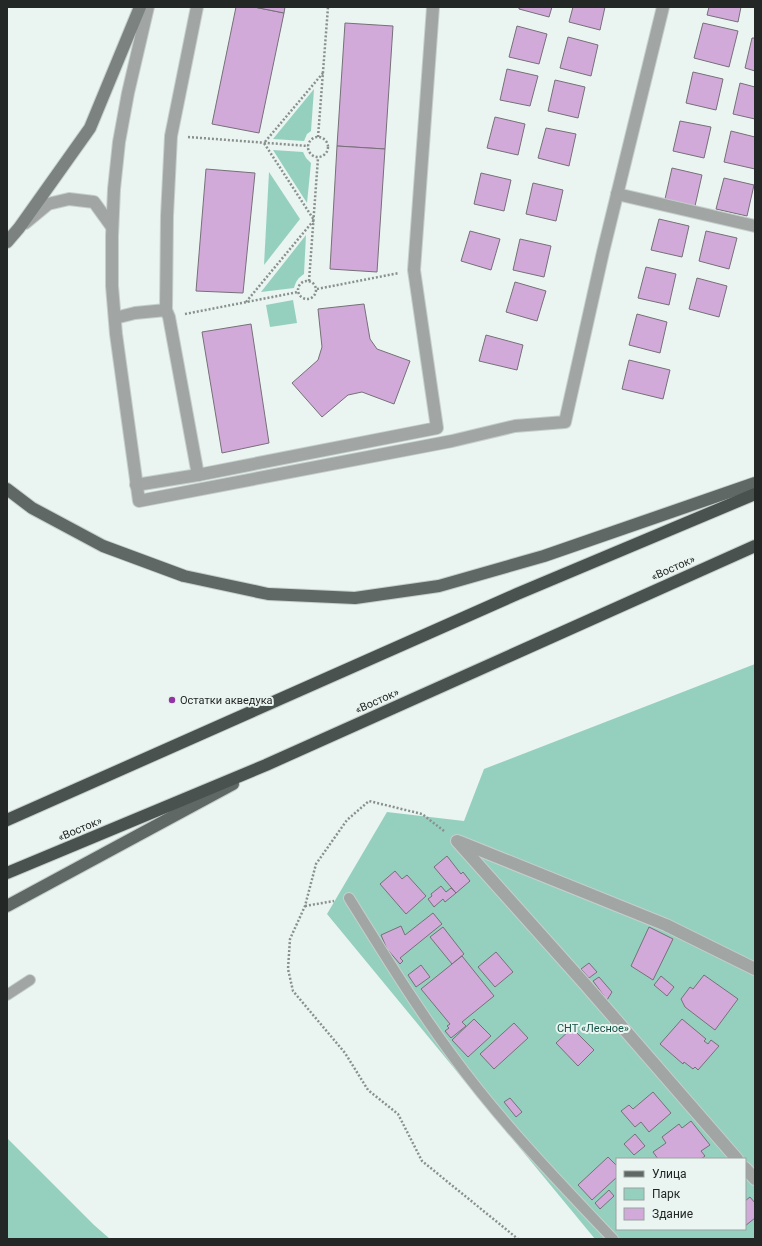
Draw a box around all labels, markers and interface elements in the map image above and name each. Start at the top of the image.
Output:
street label: «Восток» [649,553,697,583]
street label: «Восток» [353,686,401,716]
place label: Остатки акведука [180,694,273,707]
marker: Остатки акведука [167,695,177,705]
street label: «Восток» [56,814,104,844]
park label: СНТ «Лесное» [557,1022,629,1035]
legend [616,1158,746,1230]
text: Улица [652,1167,687,1181]
text: Парк [652,1187,681,1201]
text: Здание [652,1207,693,1221]

